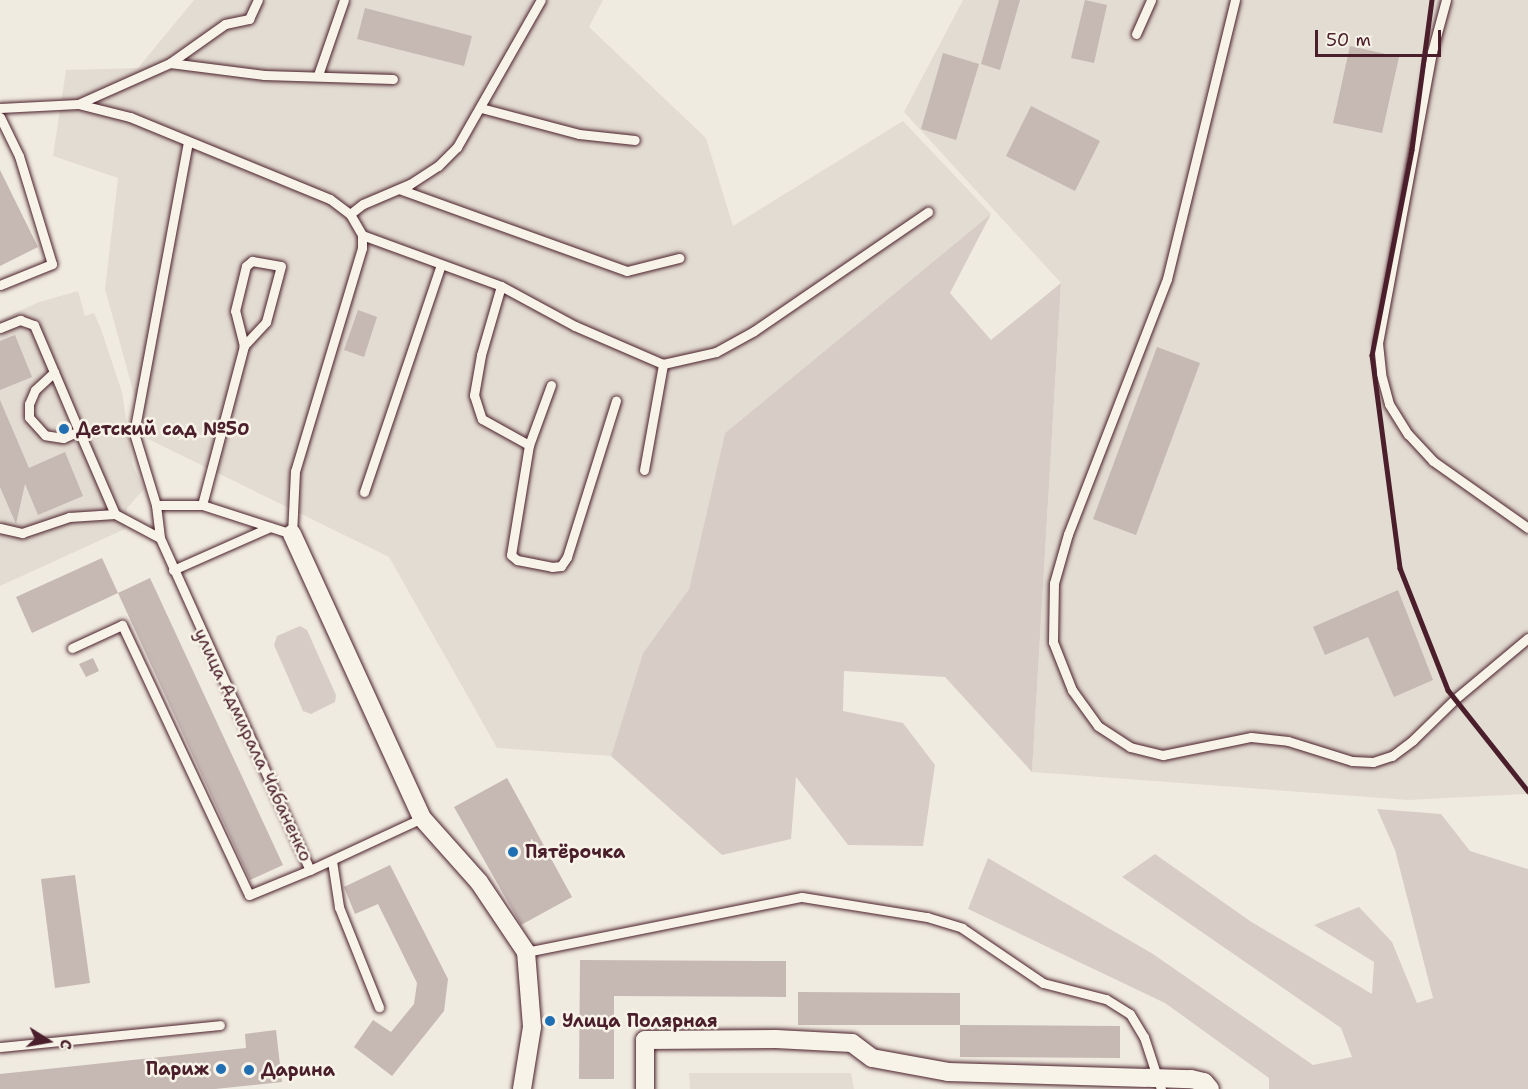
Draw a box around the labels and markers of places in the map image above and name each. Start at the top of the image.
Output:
place label: Детский сад №50 [76,418,250,440]
marker: Детский сад №50 [57,422,71,436]
place label: Пятёрочка [525,841,625,863]
marker: Пятёрочка [506,845,520,859]
place label: Улица Полярная [562,1010,718,1032]
marker: Улица Полярная [543,1014,557,1028]
place label: Париж [146,1058,209,1080]
place label: Дарина [261,1059,335,1081]
marker: Париж [214,1062,228,1076]
marker: Дарина [242,1063,256,1077]

